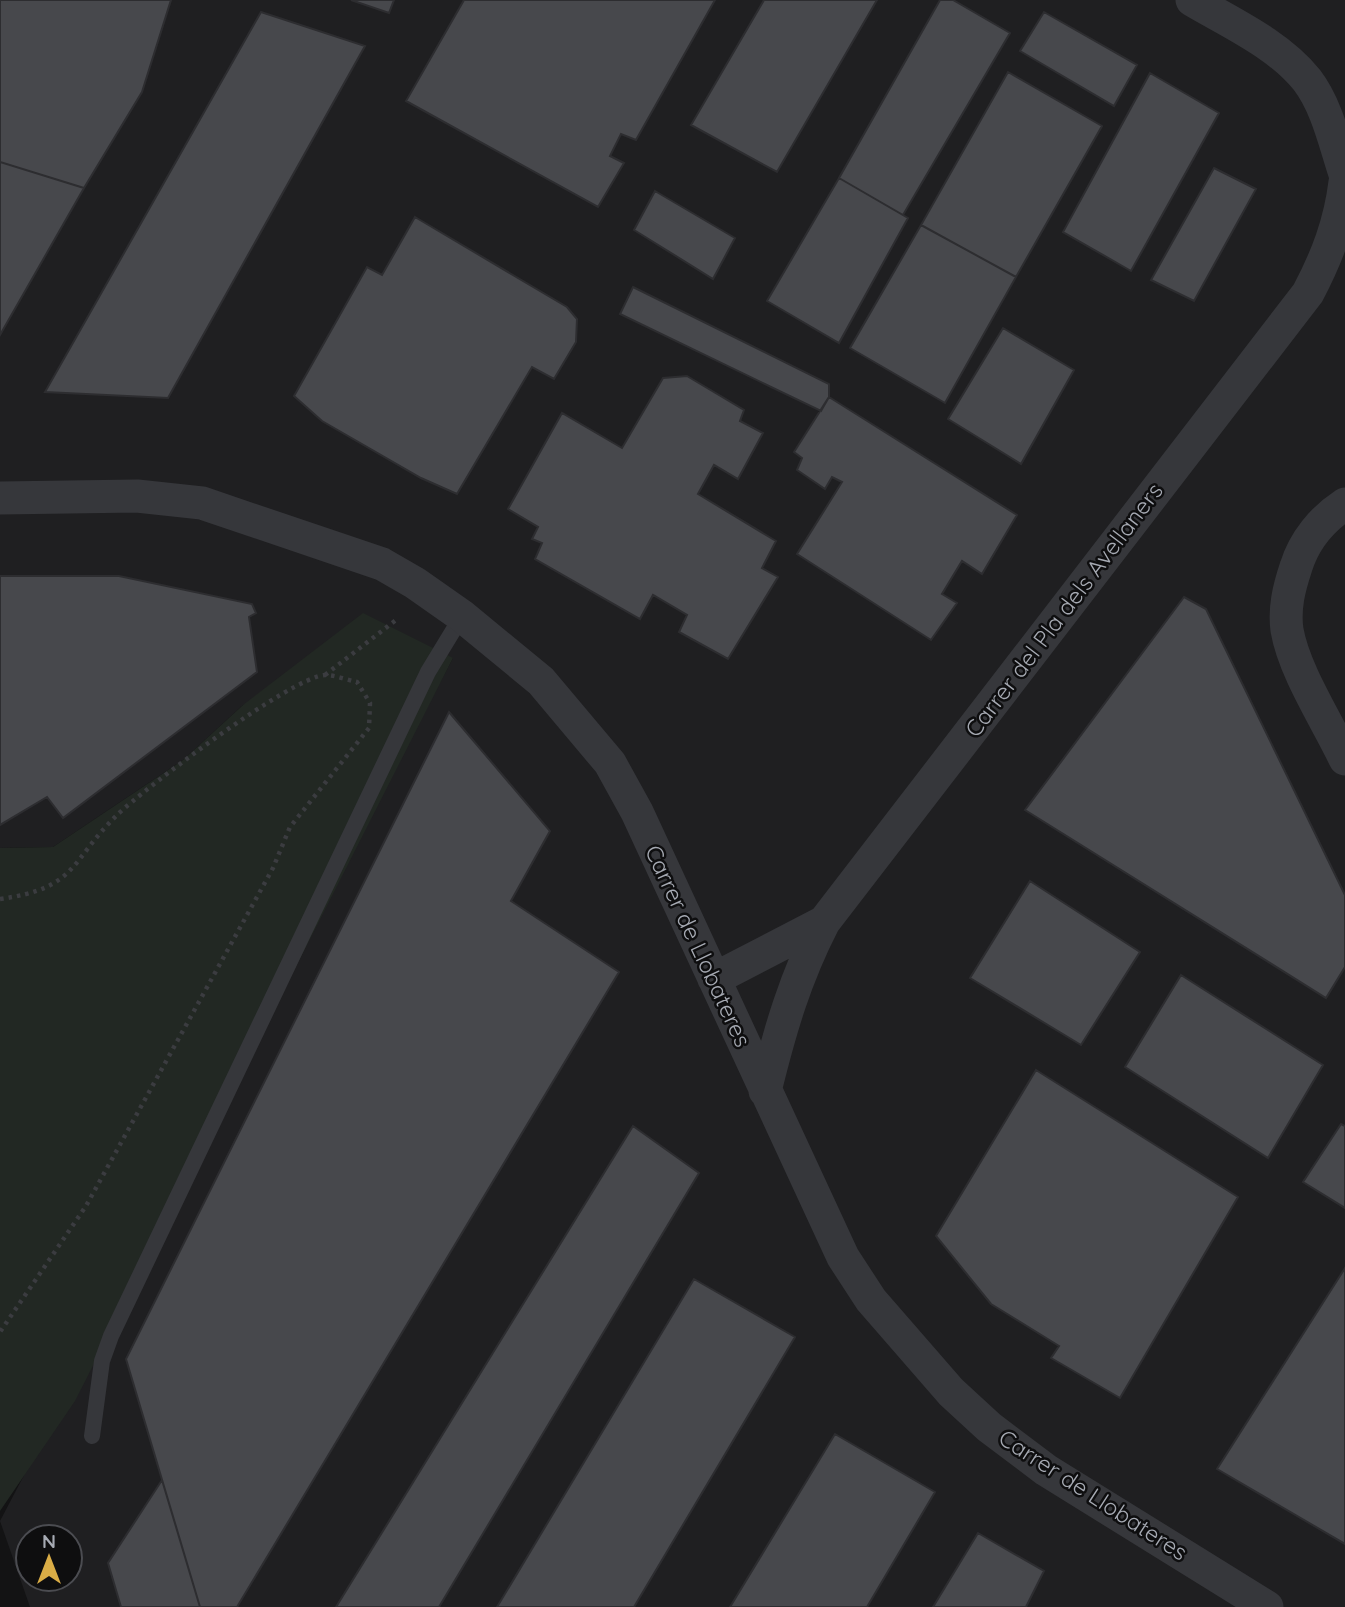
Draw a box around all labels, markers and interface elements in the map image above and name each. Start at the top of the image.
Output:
street label: Carrer del Pla dels Avellaners [958,477,1169,743]
street label: Carrer de Llobateres [639,840,758,1051]
street label: Carrer de Llobateres [993,1423,1193,1566]
north arrow [14,1523,84,1593]
text: N [42,1529,56,1553]

